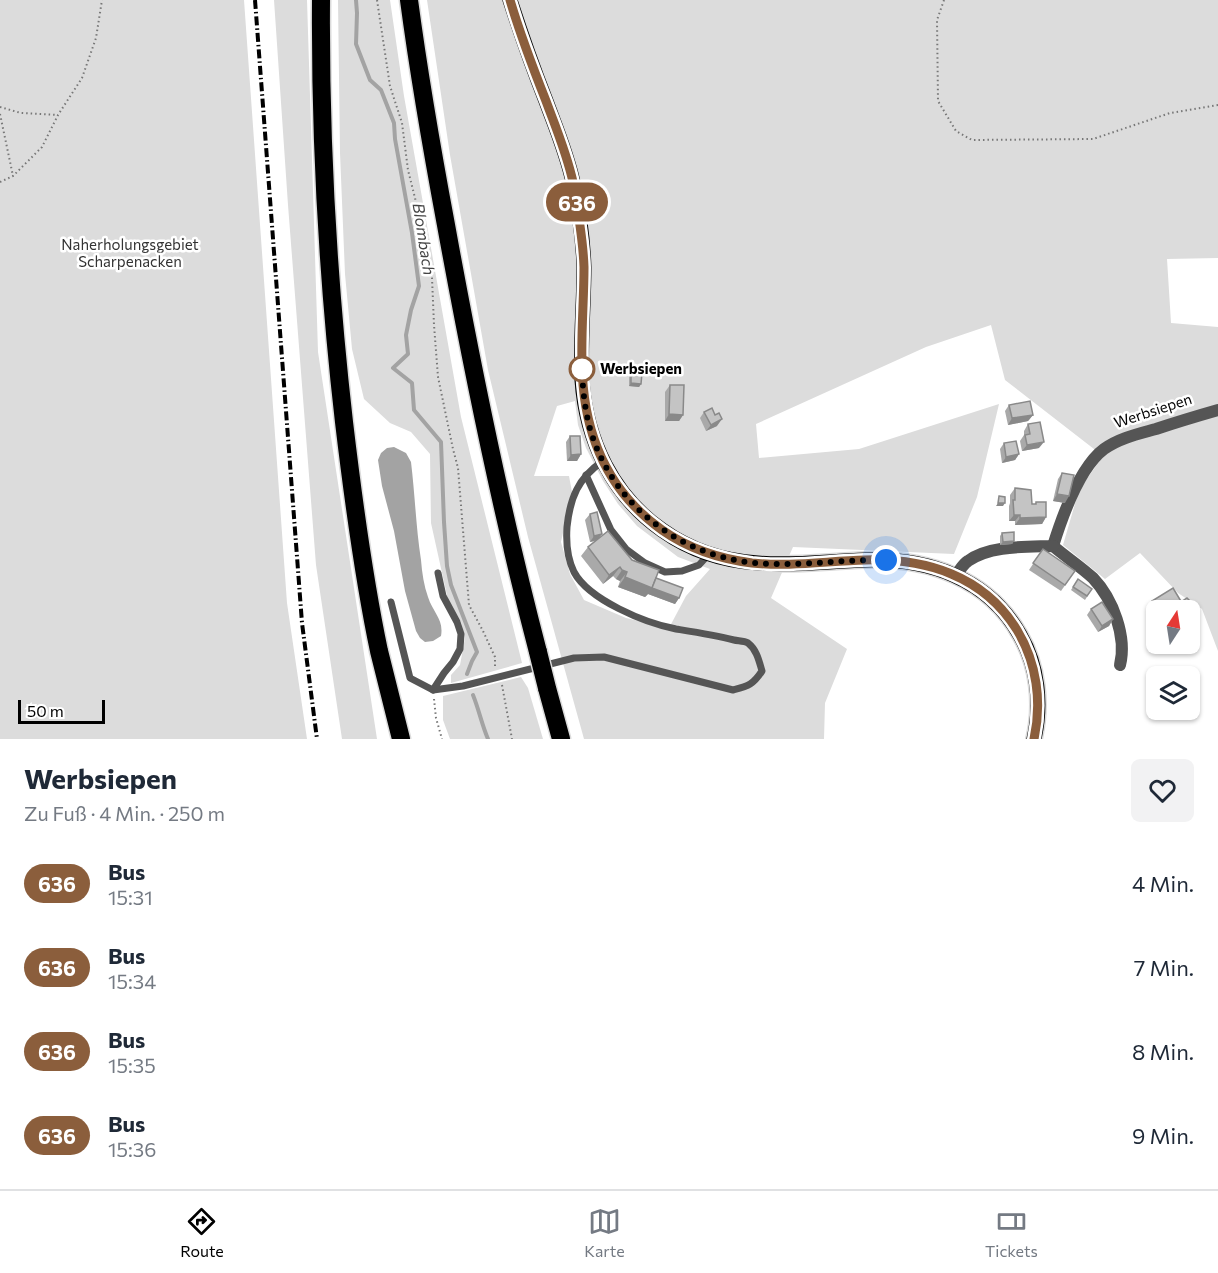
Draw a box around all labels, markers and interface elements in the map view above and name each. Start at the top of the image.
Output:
line badge: 636 [542,182,612,222]
text: 636 [558,190,596,215]
water label: Blombach [409,201,440,276]
park label: Naherholungsgebiet Scharpenacken [61,235,199,270]
marker: Werbsiepen [569,356,595,382]
place label: Werbsiepen [600,359,682,377]
street label: Werbsiepen [1111,389,1194,431]
your location [871,545,901,575]
north arrow [1146,600,1200,654]
map controls [1146,600,1200,720]
button: layers [1146,666,1200,720]
scale bar [18,697,105,724]
text: 50 m [27,701,64,720]
button: heart [1131,759,1194,822]
text: Werbsiepen [24,761,177,795]
text: Zu Fuß · 4 Min. · 250 m [24,801,225,825]
text: Bus [108,858,145,885]
text: 4 Min. [1132,870,1194,897]
text: 636 [38,871,76,896]
text: 15:31 [108,885,153,909]
text: Bus [108,942,145,969]
text: 7 Min. [1134,954,1194,981]
text: 636 [38,955,76,980]
text: 15:34 [108,969,156,993]
text: Bus [108,1026,145,1053]
text: 8 Min. [1132,1038,1194,1065]
text: 636 [38,1039,76,1064]
text: 15:35 [108,1053,156,1077]
text: Bus [108,1110,145,1137]
text: 9 Min. [1132,1122,1194,1149]
text: 636 [38,1123,76,1148]
text: 15:36 [108,1137,156,1161]
tab: Route [180,1205,224,1260]
tab: Karte [584,1205,625,1260]
tab: Tickets [985,1205,1038,1260]

